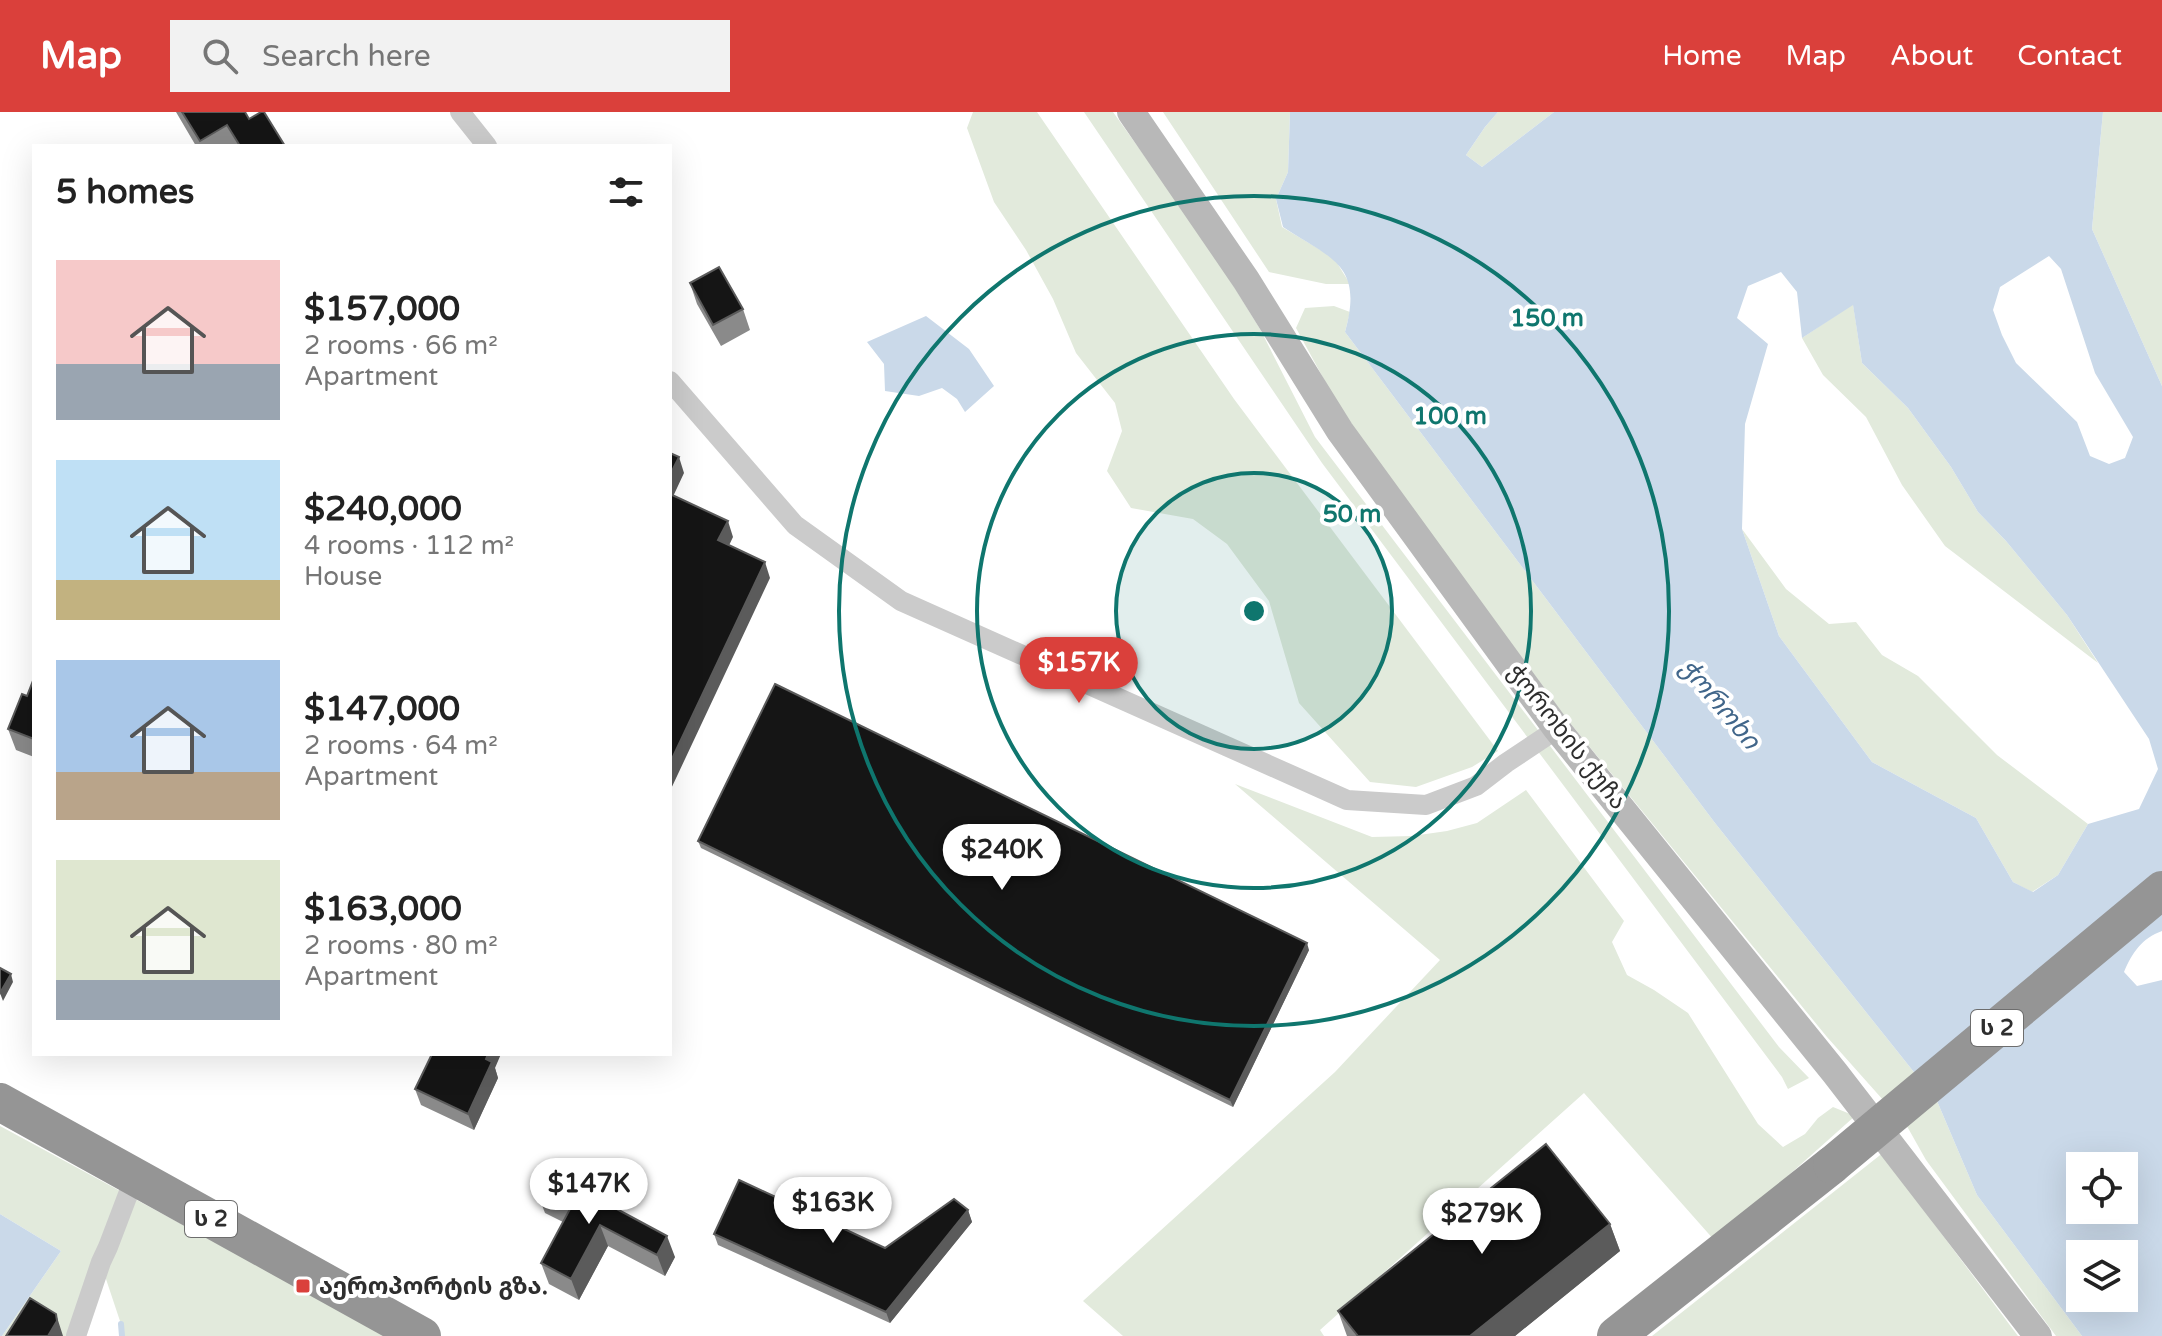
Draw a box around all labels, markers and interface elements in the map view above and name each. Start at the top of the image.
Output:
search box [170,20,730,92]
text: Map [40,33,122,79]
icon: search [198,34,242,78]
text: Search here [262,38,431,75]
text: Home [1662,39,1742,73]
text: Map [1786,39,1846,73]
text: About [1890,39,1973,73]
text: Contact [2017,39,2122,73]
icon: filters [604,170,648,214]
text: 5 homes [56,172,194,213]
text: $157,000 [304,289,460,330]
icon: home [120,292,216,388]
text: 150 m [1510,304,1584,333]
text: 2 rooms · 66 m² [304,330,498,361]
text: Apartment [304,361,438,392]
text: 100 m [1413,402,1487,431]
text: $240,000 [304,489,462,530]
icon: home [120,492,216,588]
text: 50 m [1323,500,1381,529]
text: 4 rooms · 112 m² [304,530,514,561]
text: House [304,561,382,592]
centre of rings [1240,597,1268,625]
pin: $157K [1023,637,1135,705]
text: $157K [1038,647,1120,678]
water label: ჭოროხი [1673,653,1767,756]
street label: ჭოროხის ქუჩა [1501,659,1633,815]
text: $147,000 [304,689,460,730]
icon: home [120,692,216,788]
text: 2 rooms · 64 m² [304,730,498,761]
text: Apartment [304,761,438,792]
pin: $240K [946,824,1058,892]
text: $240K [961,834,1043,865]
text: $163,000 [304,889,462,930]
icon: home [120,892,216,988]
text: 2 rooms · 80 m² [304,930,498,961]
text: Apartment [304,961,438,992]
road number: ს 2 [1971,1010,2023,1046]
map controls [2066,1152,2138,1312]
button: locate [2066,1152,2138,1224]
pin: $147K [533,1158,645,1226]
text: $147K [548,1168,630,1199]
pin: $163K [777,1177,889,1245]
text: $163K [792,1187,874,1218]
pin: $279K [1426,1188,1538,1256]
text: $279K [1441,1198,1523,1229]
road number: ს 2 [185,1201,237,1237]
button: layers [2066,1240,2138,1312]
place label: აეროპორტის გზა. [319,1272,548,1301]
marker: აეროპორტის გზა. [294,1277,312,1295]

